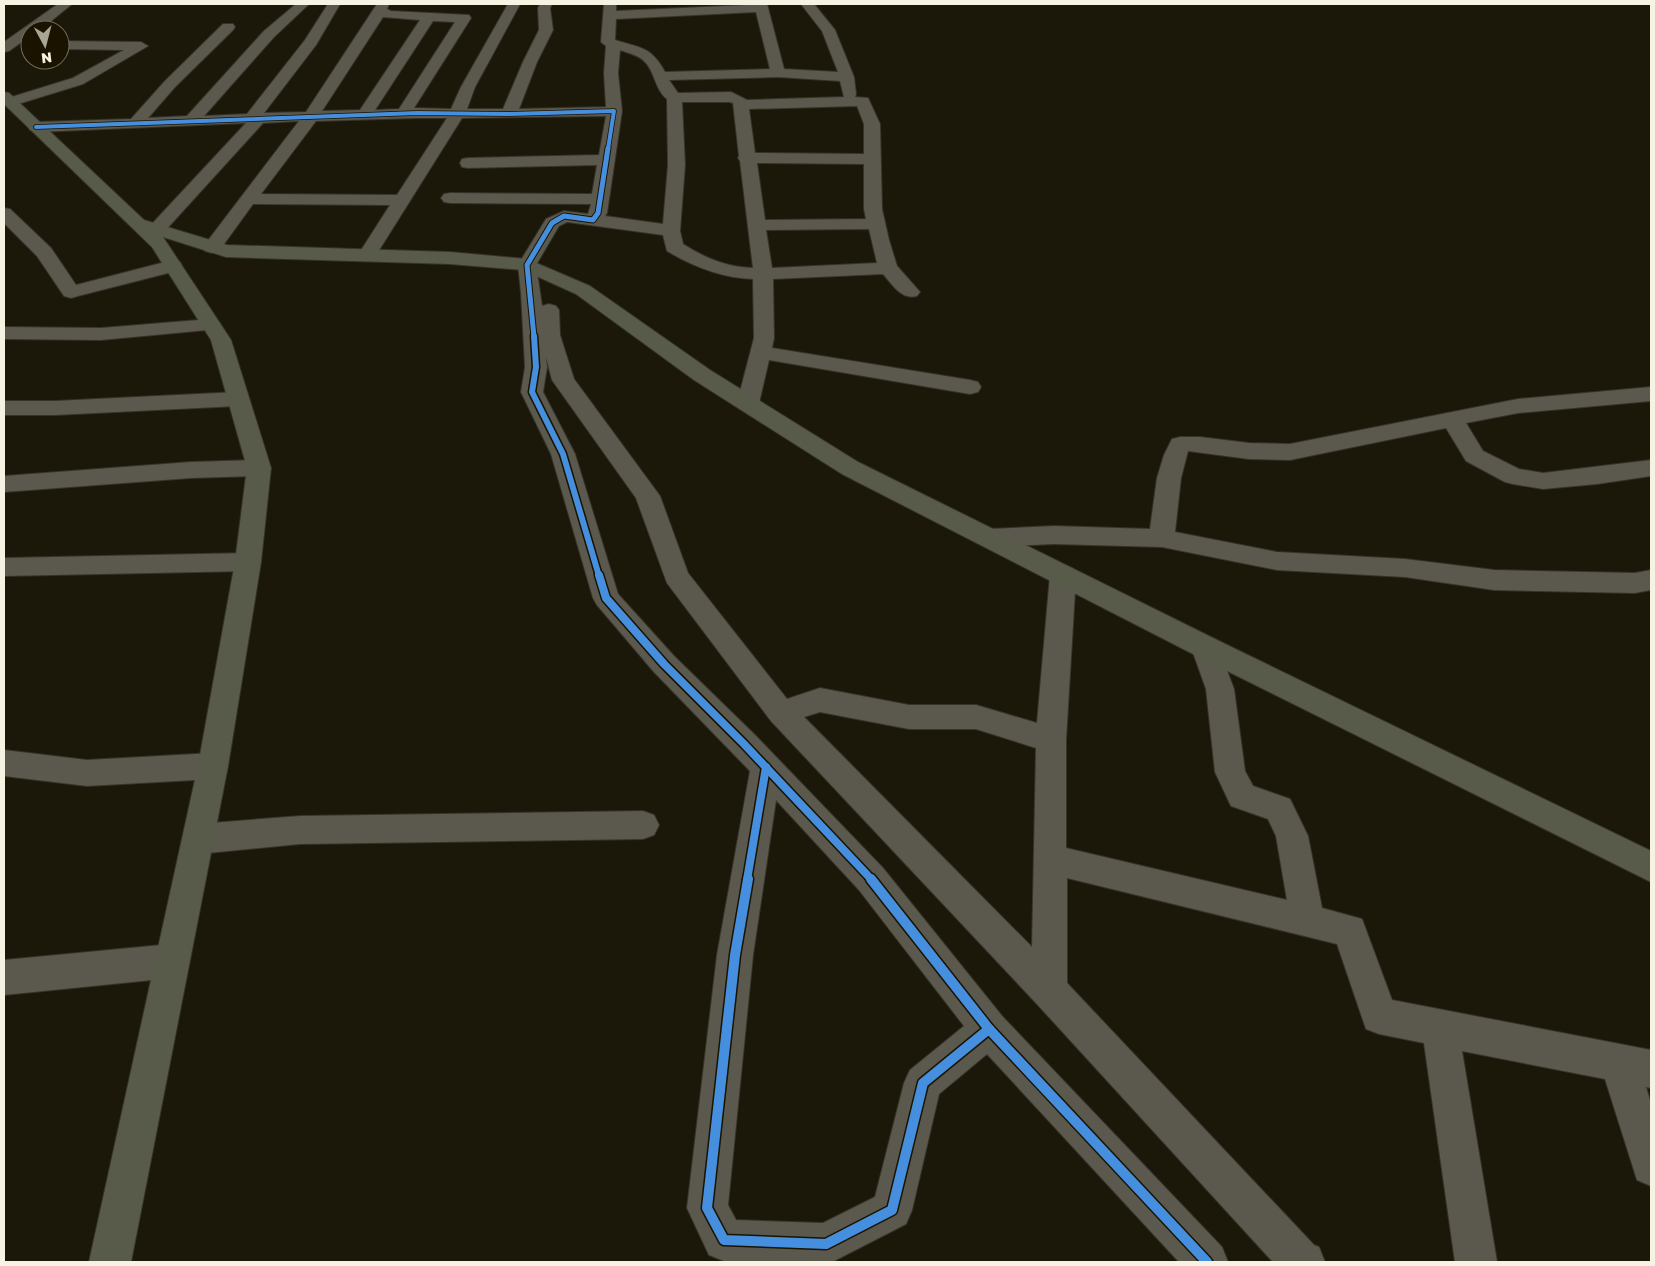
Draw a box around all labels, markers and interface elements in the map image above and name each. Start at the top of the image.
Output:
north arrow [20,20,70,70]
text: N [40,49,53,67]

